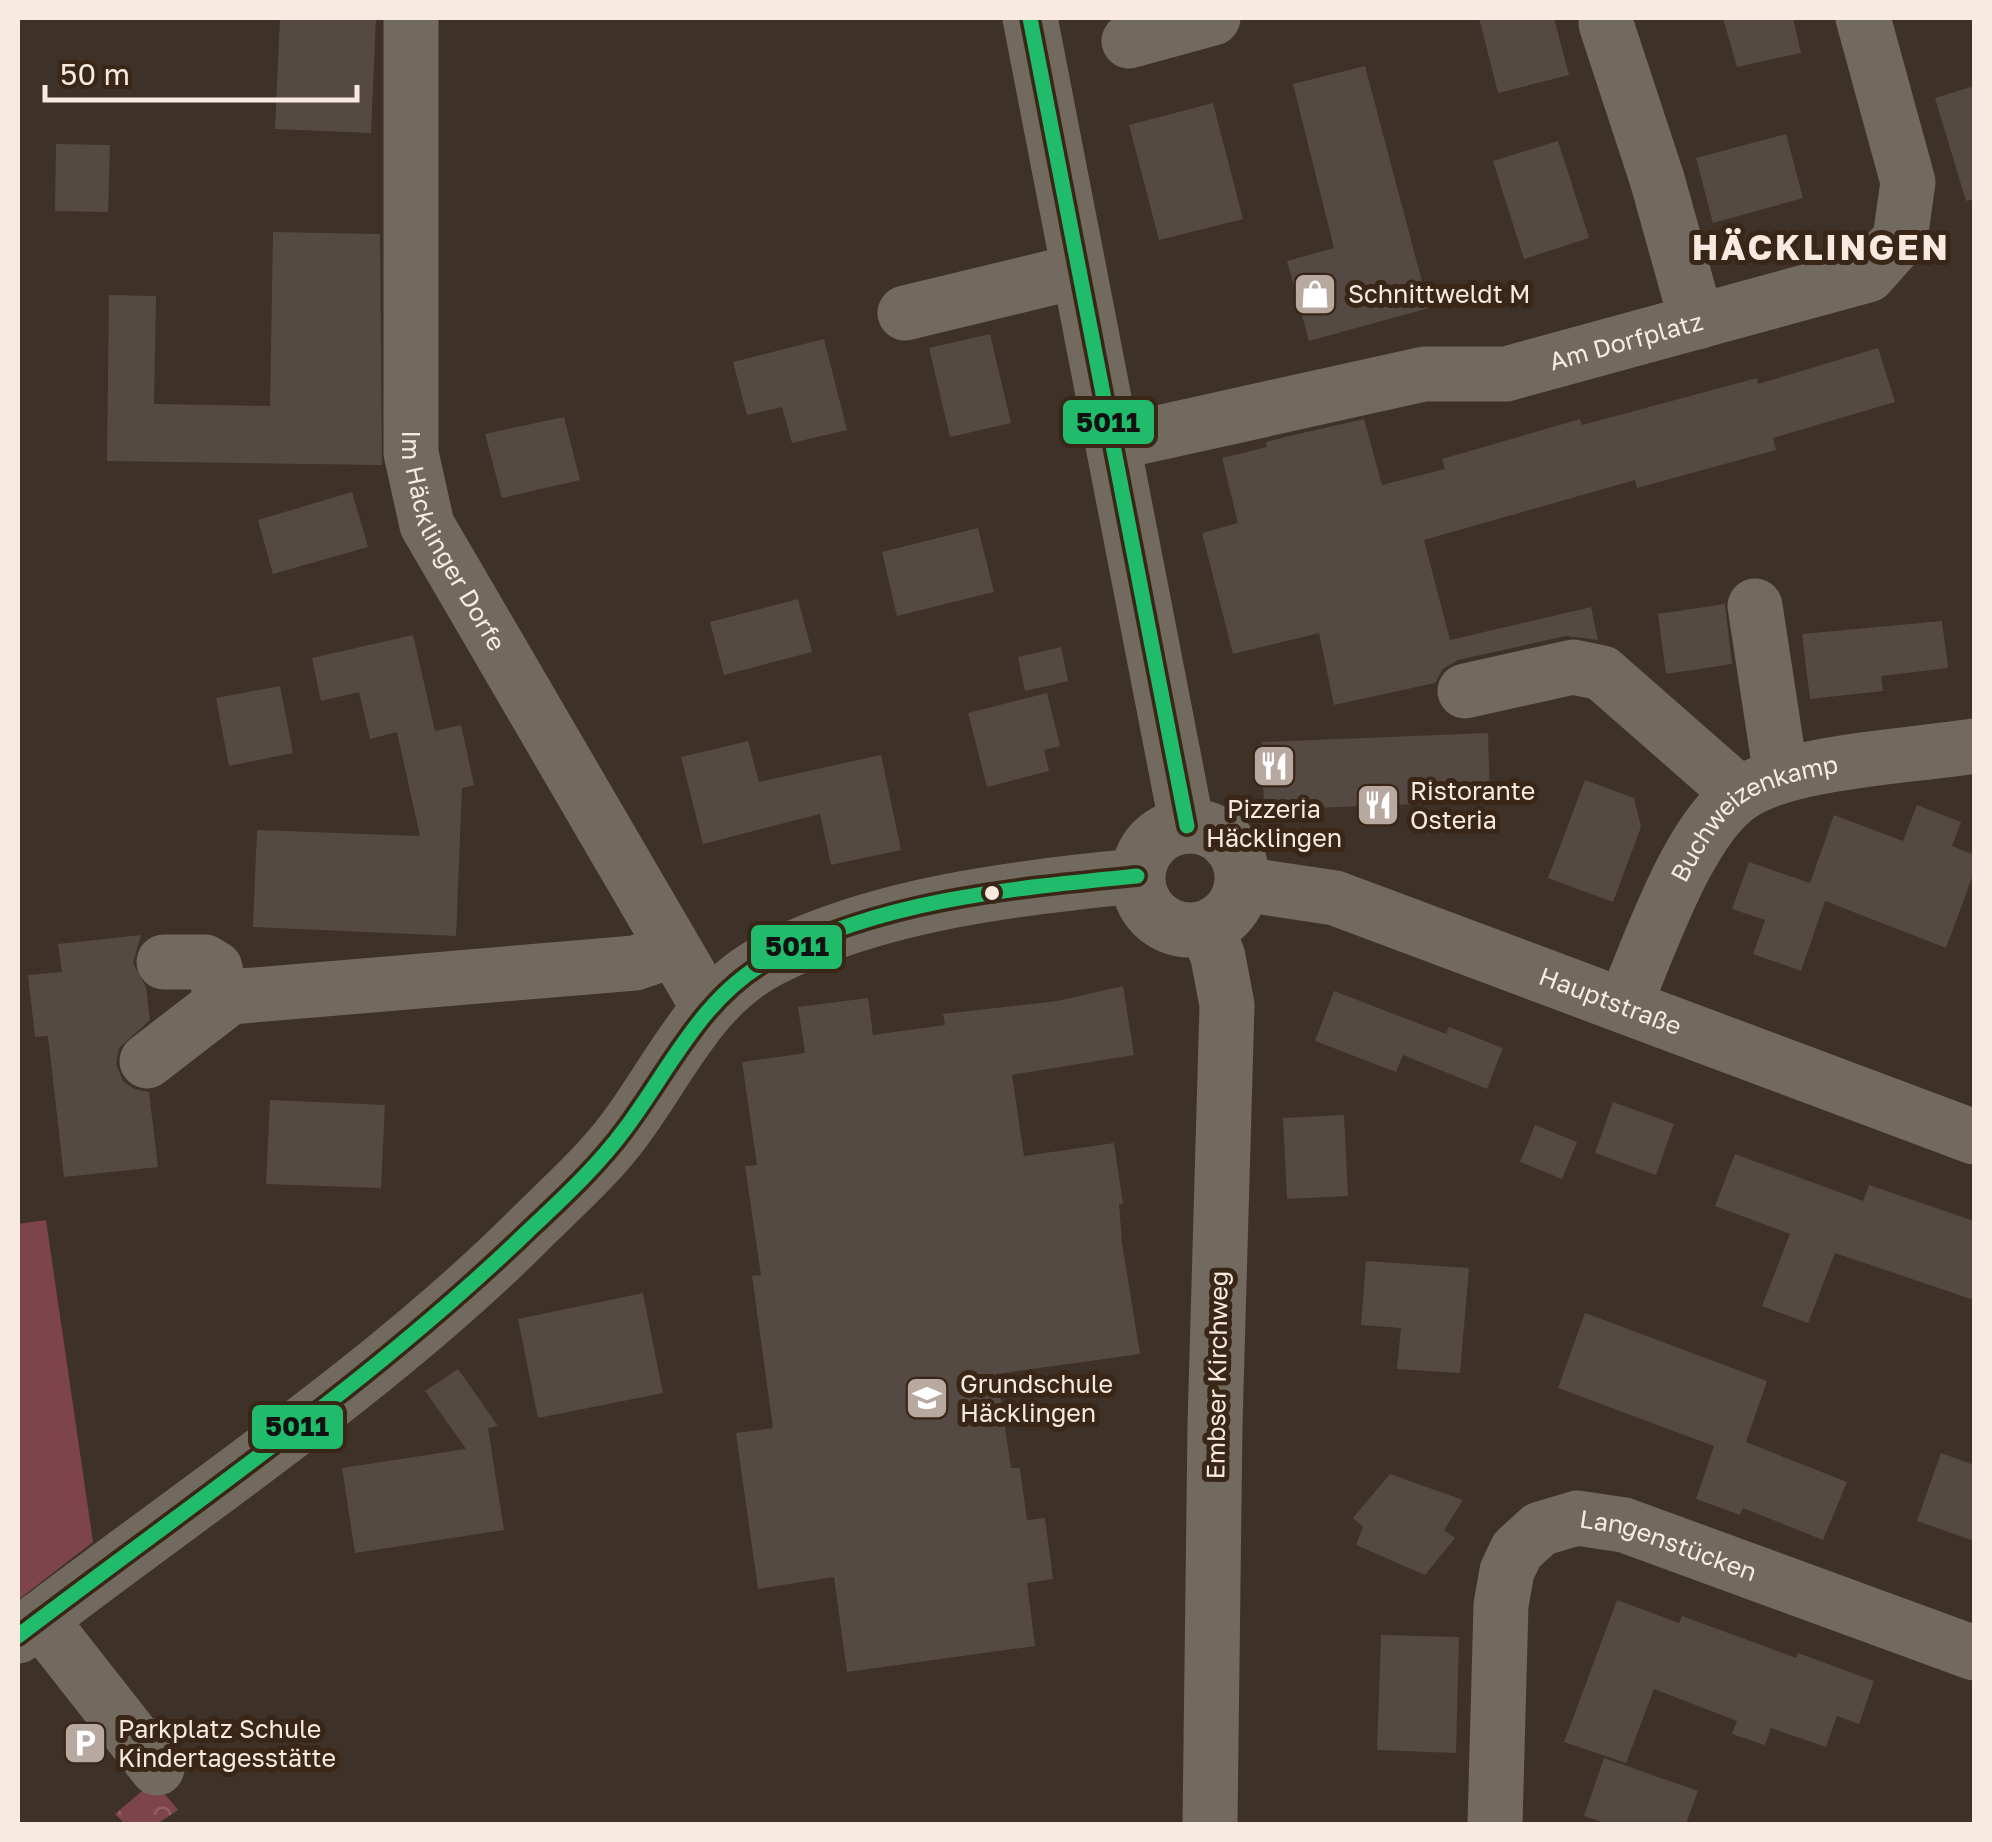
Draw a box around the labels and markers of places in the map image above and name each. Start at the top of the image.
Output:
shop icon: Schnittweldt M [1292,271,1338,317]
place label: Schnittweldt M [1348,278,1530,309]
restaurant icon: Pizzeria Häcklingen [1251,743,1297,789]
place label: Ristorante Osteria [1410,775,1535,835]
restaurant icon: Ristorante Osteria [1355,782,1401,828]
place label: Pizzeria Häcklingen [1206,793,1342,853]
unlabelled marker [982,883,1002,903]
place label: Grundschule Häcklingen [960,1368,1113,1428]
school or university icon: Grundschule Häcklingen [904,1375,950,1421]
place label: Parkplatz Schule Kindertagesstätte [118,1713,336,1773]
parking icon: Parkplatz Schule Kindertagesstätte [62,1720,108,1766]

